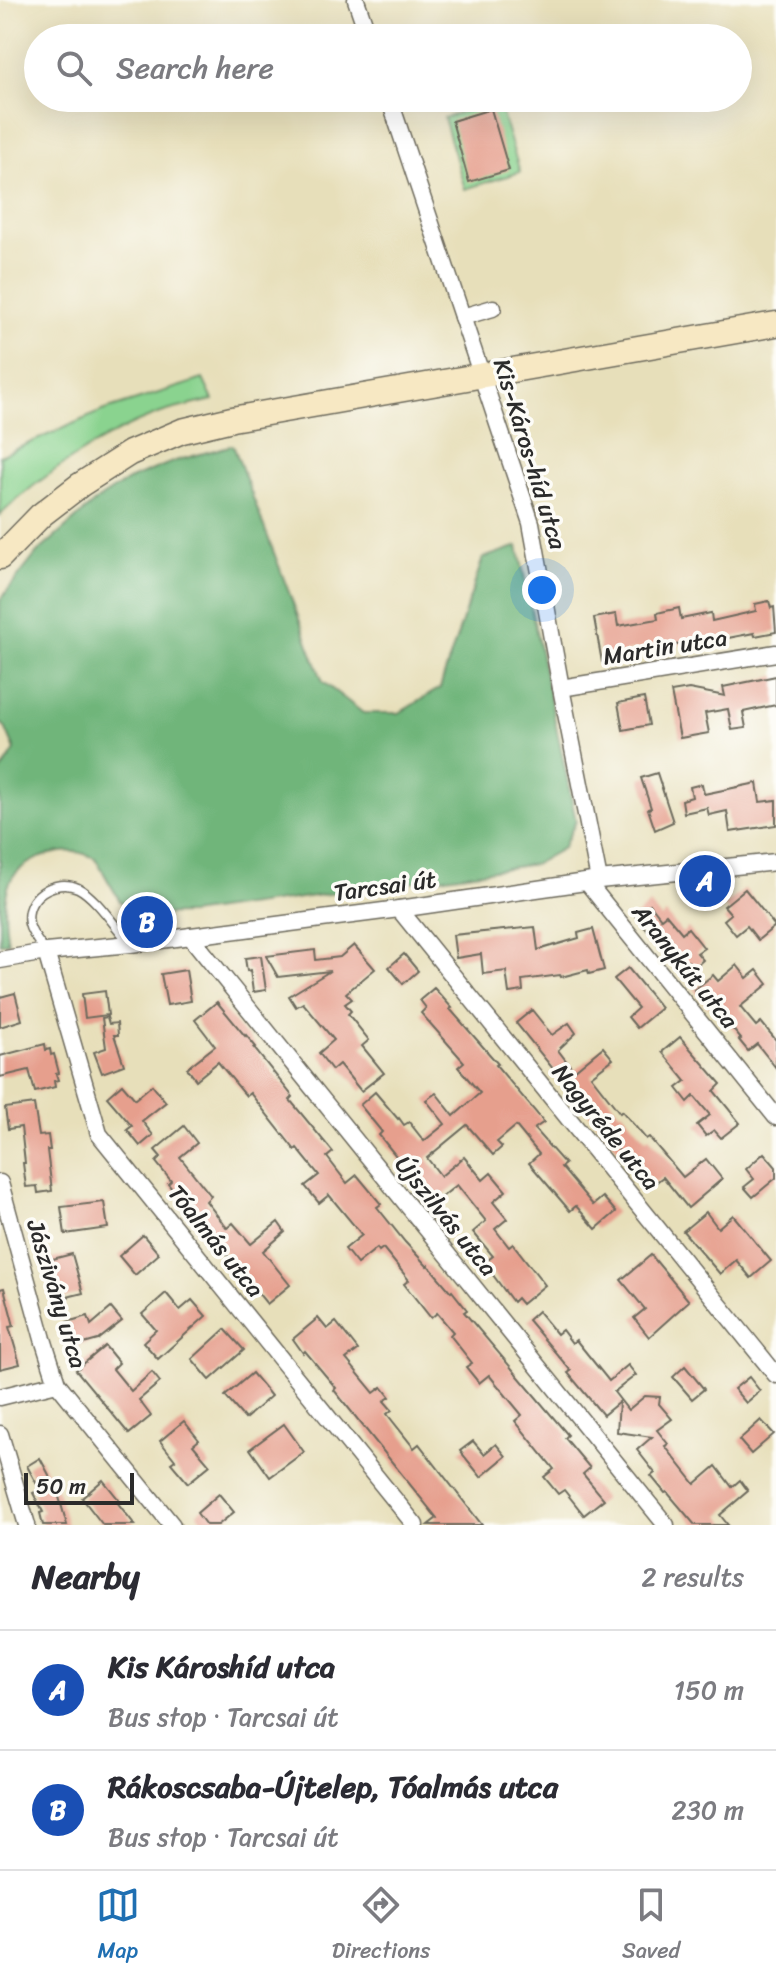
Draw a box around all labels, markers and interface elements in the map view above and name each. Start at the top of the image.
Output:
search box [24,24,752,112]
text: Search here [116,41,274,95]
icon: search [52,46,96,90]
street label: Kis-Káros-híd utca [481,353,579,556]
your location [522,570,562,610]
street label: Martin utca [600,616,730,678]
pin: A [679,851,731,911]
street label: Tarcsai út [331,858,439,914]
pin: B [121,892,173,952]
street label: Aranykút utca [620,893,750,1039]
street label: Nagyréde utca [541,1054,671,1200]
street label: Újszilvás utca [384,1146,508,1286]
street label: Tóalmás utca [157,1175,275,1307]
street label: Jászivány utca [14,1213,100,1374]
text: 50 m [36,1467,86,1506]
scale bar [24,1469,134,1505]
text: Nearby [32,1547,140,1607]
text: 2 results [642,1554,744,1600]
text: Kis Károshíd utca [108,1640,335,1694]
text: A [49,1667,67,1713]
text: 150 m [674,1667,744,1713]
text: Bus stop · Tarcsai út [108,1694,339,1740]
text: Rákoscsaba-Újtelep, Tóalmás utca [108,1760,558,1814]
text: B [50,1787,66,1833]
text: 230 m [672,1787,744,1833]
text: Bus stop · Tarcsai út [108,1814,339,1860]
tab: Map [96,1883,140,1970]
tab: Directions [332,1883,430,1970]
tab: Saved [622,1883,680,1970]

